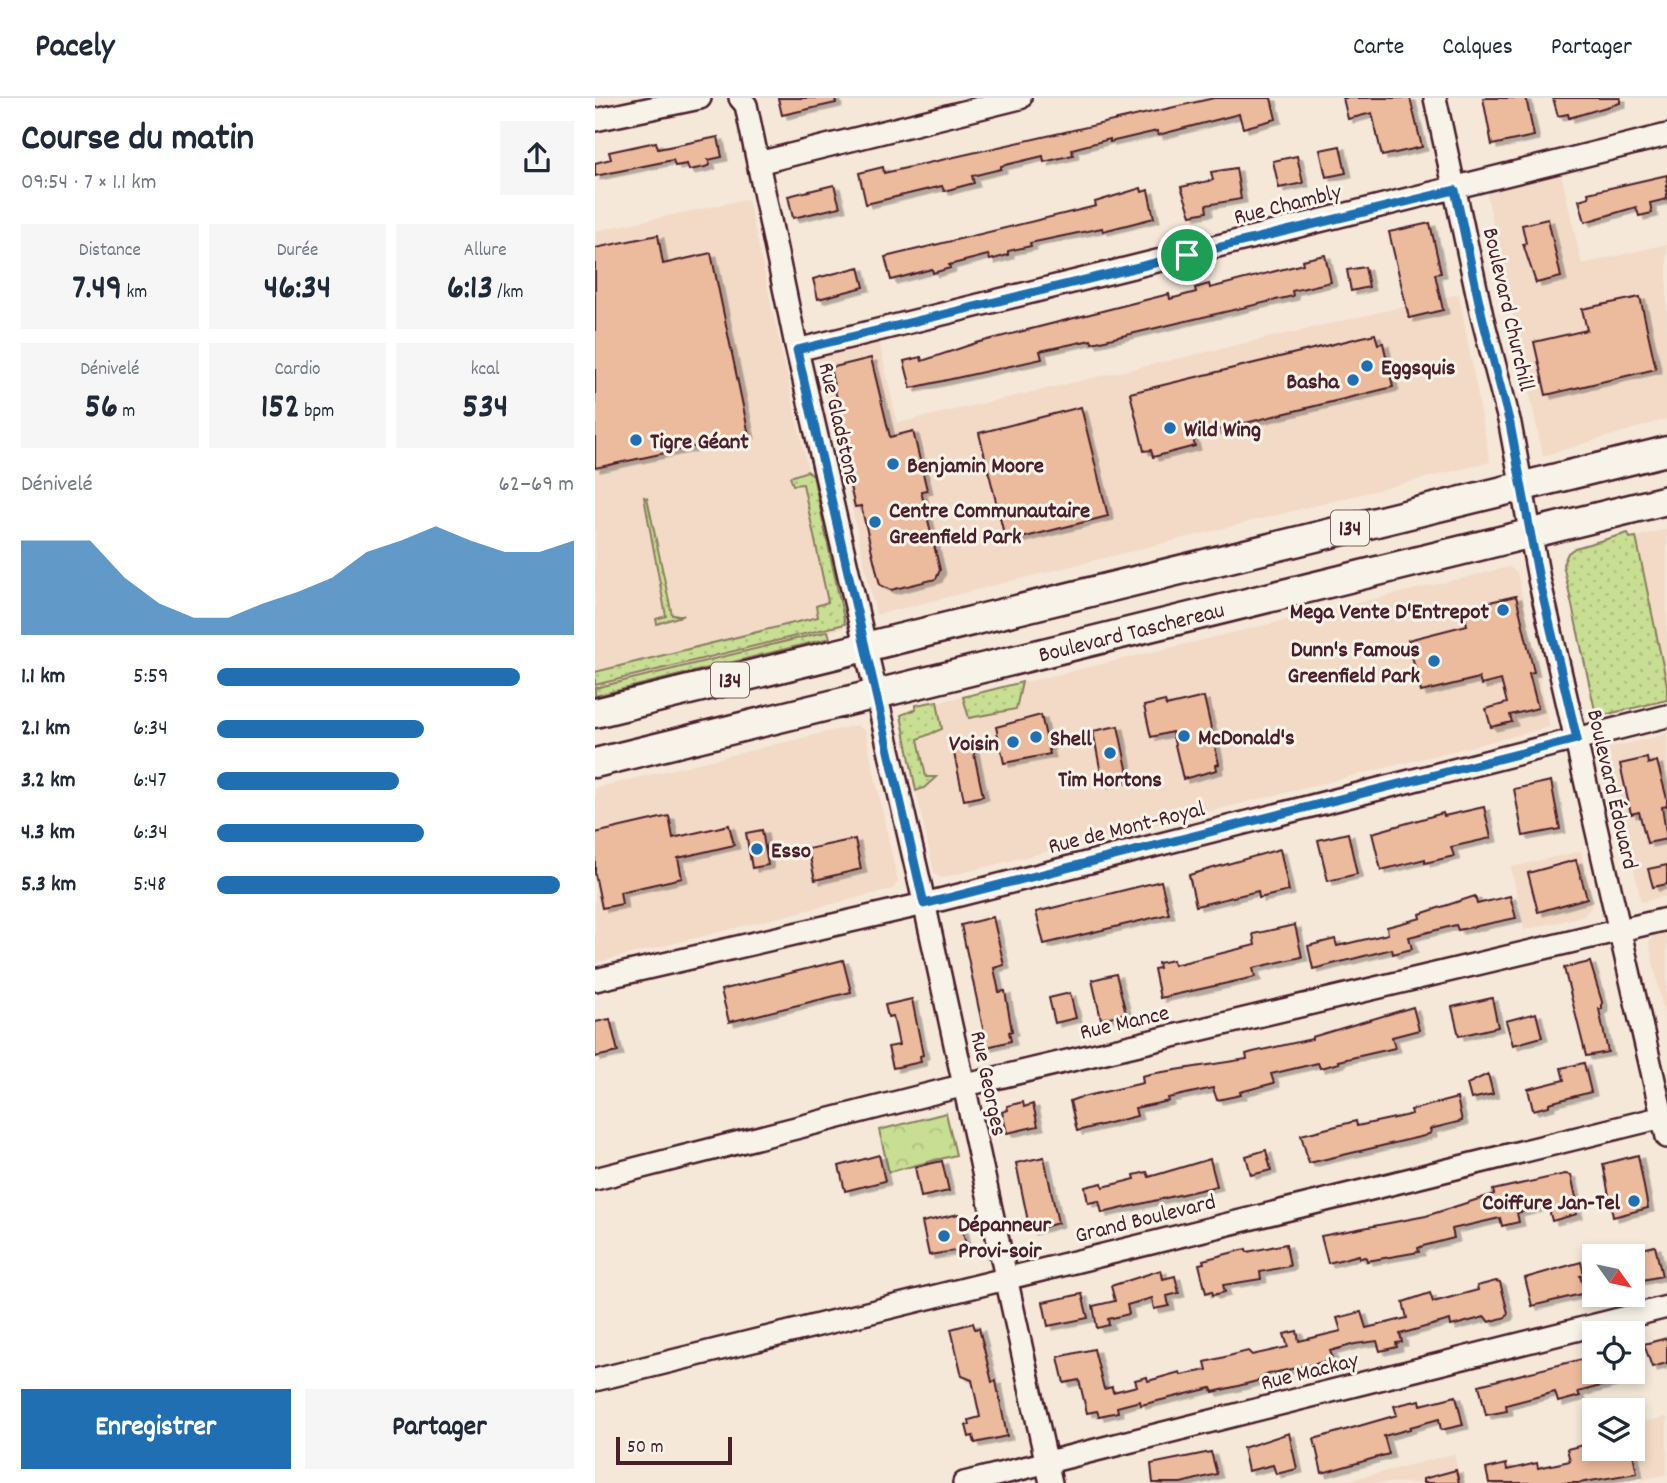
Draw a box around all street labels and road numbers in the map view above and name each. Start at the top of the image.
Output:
street label: Rue Chambly [1231,177,1346,236]
street label: Boulevard Churchill [1472,225,1542,395]
street label: Rue Gladstone [808,360,868,488]
road number: 134 [1331,510,1369,546]
street label: Boulevard Taschereau [1035,595,1228,673]
road number: 134 [711,662,749,698]
street label: Boulevard Édouard [1576,707,1645,873]
street label: Rue de Mont-Royal [1045,794,1209,865]
street label: Rue Mance [1077,998,1173,1051]
street label: Rue Georges [959,1028,1014,1139]
street label: Grand Boulevard [1072,1187,1220,1254]
street label: Rue Mackay [1258,1345,1363,1401]

